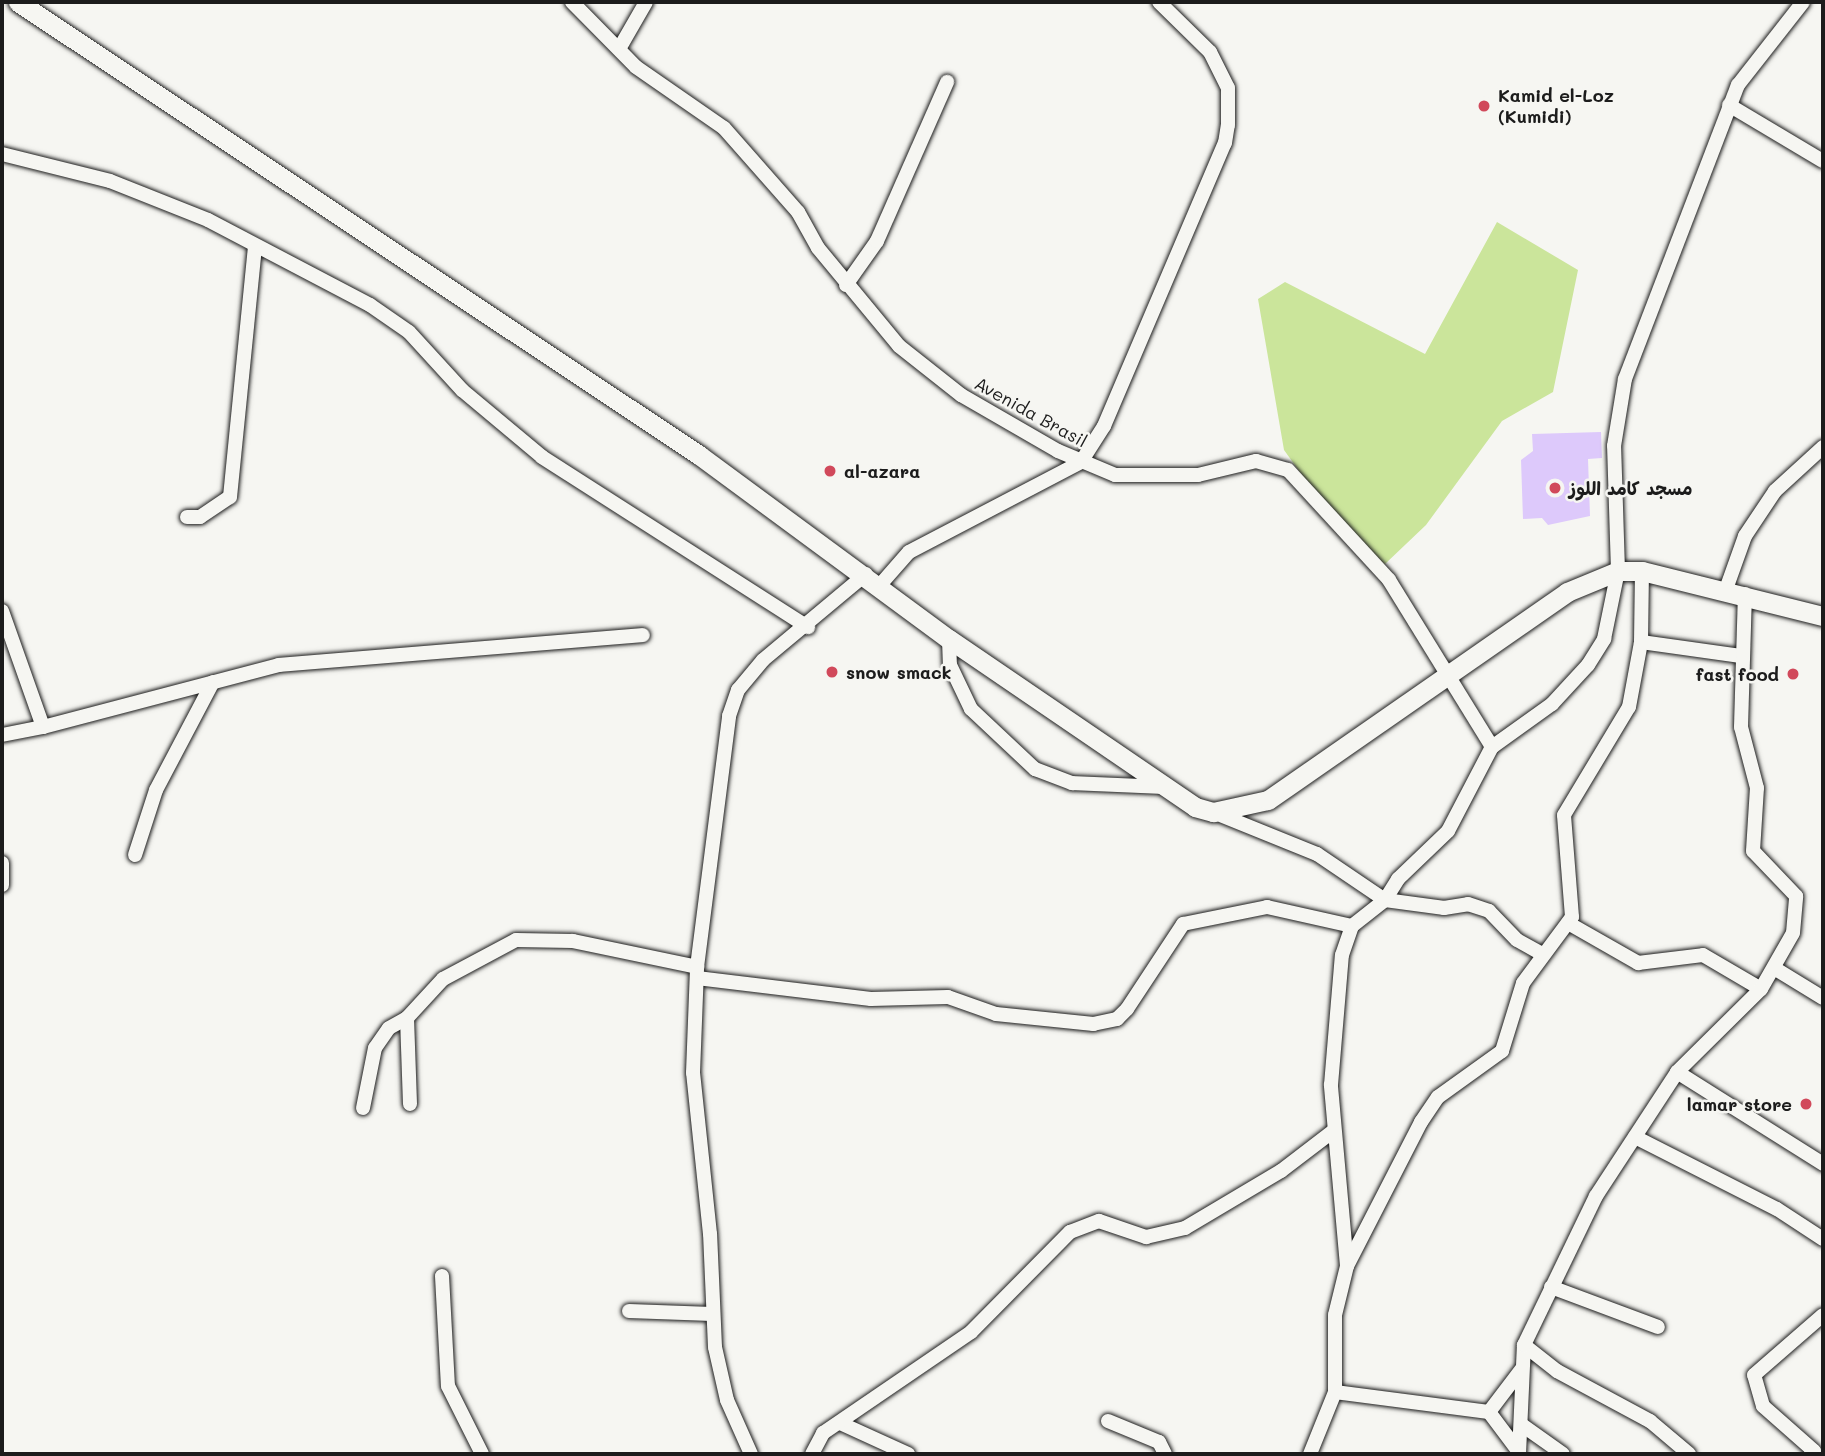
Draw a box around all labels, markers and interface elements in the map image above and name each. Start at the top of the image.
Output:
place label: Kamid el-Loz (Kumidi) [1498,85,1614,128]
marker: Kamid el-Loz (Kumidi) [1476,98,1492,114]
street label: Avenida Brasil [971,372,1091,452]
place label: al-azara [844,460,920,482]
marker: al-azara [822,463,838,479]
place label: مسجد كامد اللوز [1569,477,1692,499]
marker: مسجد كامد اللوز [1547,480,1563,496]
place label: snow smack [846,661,952,683]
place label: fast food [1696,663,1779,685]
marker: snow smack [824,664,840,680]
marker: fast food [1785,666,1801,682]
place label: lamar store [1687,1093,1792,1115]
marker: lamar store [1798,1096,1814,1112]

